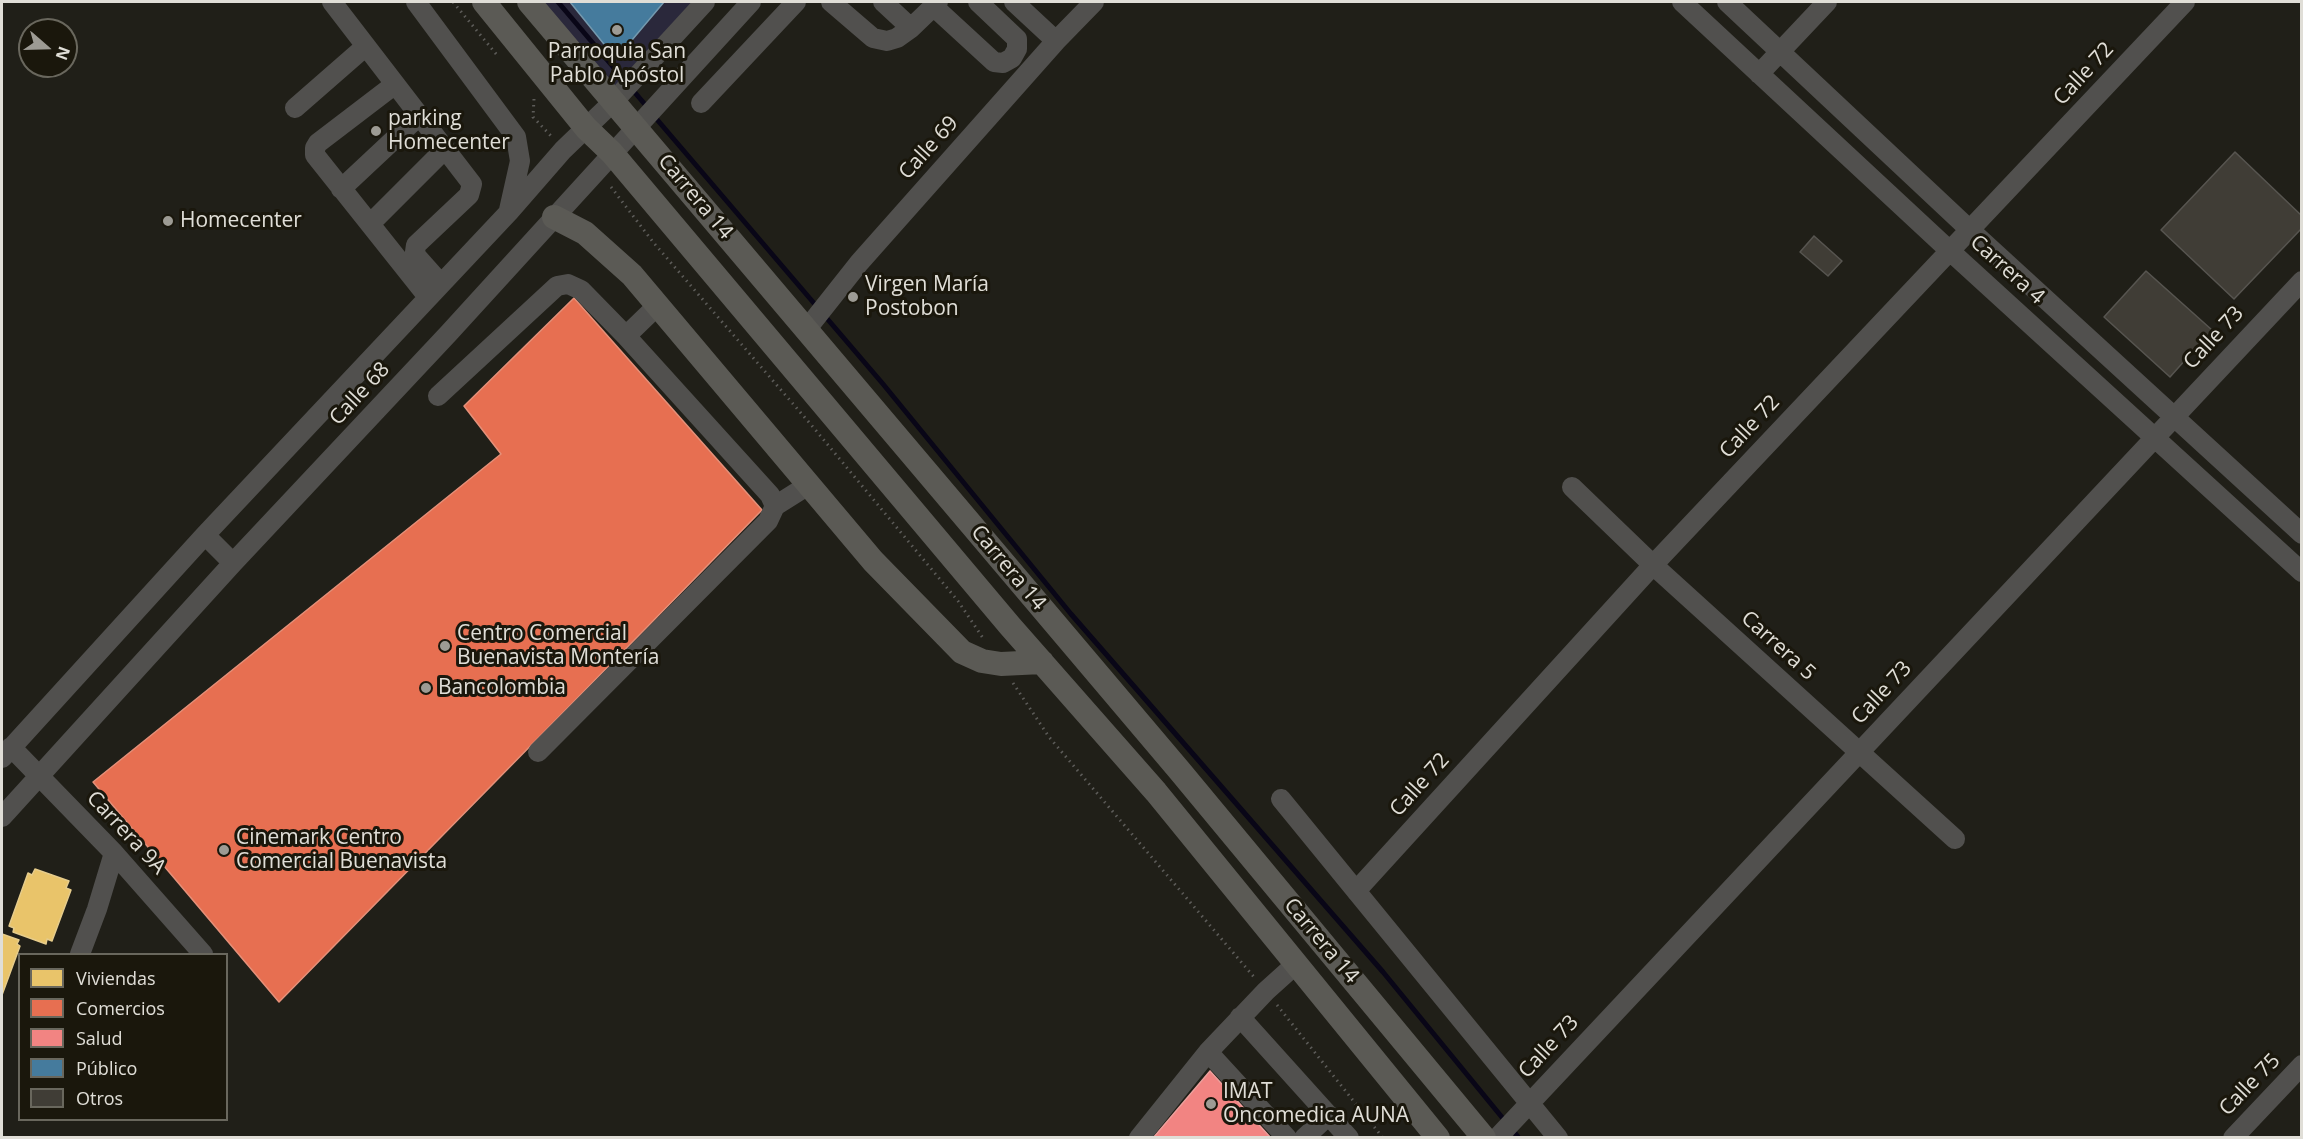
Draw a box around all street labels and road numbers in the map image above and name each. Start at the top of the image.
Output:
street label: Calle 72 [2049,37,2119,111]
street label: Calle 69 [894,111,964,185]
street label: Carrera 14 [652,149,738,245]
street label: Carrera 4 [1965,230,2049,310]
street label: Calle 73 [2179,301,2249,375]
street label: Calle 68 [325,357,395,431]
street label: Calle 72 [1715,390,1785,464]
street label: Carrera 14 [965,520,1051,616]
street label: Carrera 5 [1736,606,1820,686]
street label: Calle 73 [1847,656,1917,730]
street label: Calle 72 [1385,748,1455,822]
street label: Carrera 9A [81,786,171,880]
street label: Carrera 14 [1278,893,1364,989]
street label: Calle 73 [1514,1010,1584,1084]
street label: Calle 75 [2214,1049,2286,1121]

